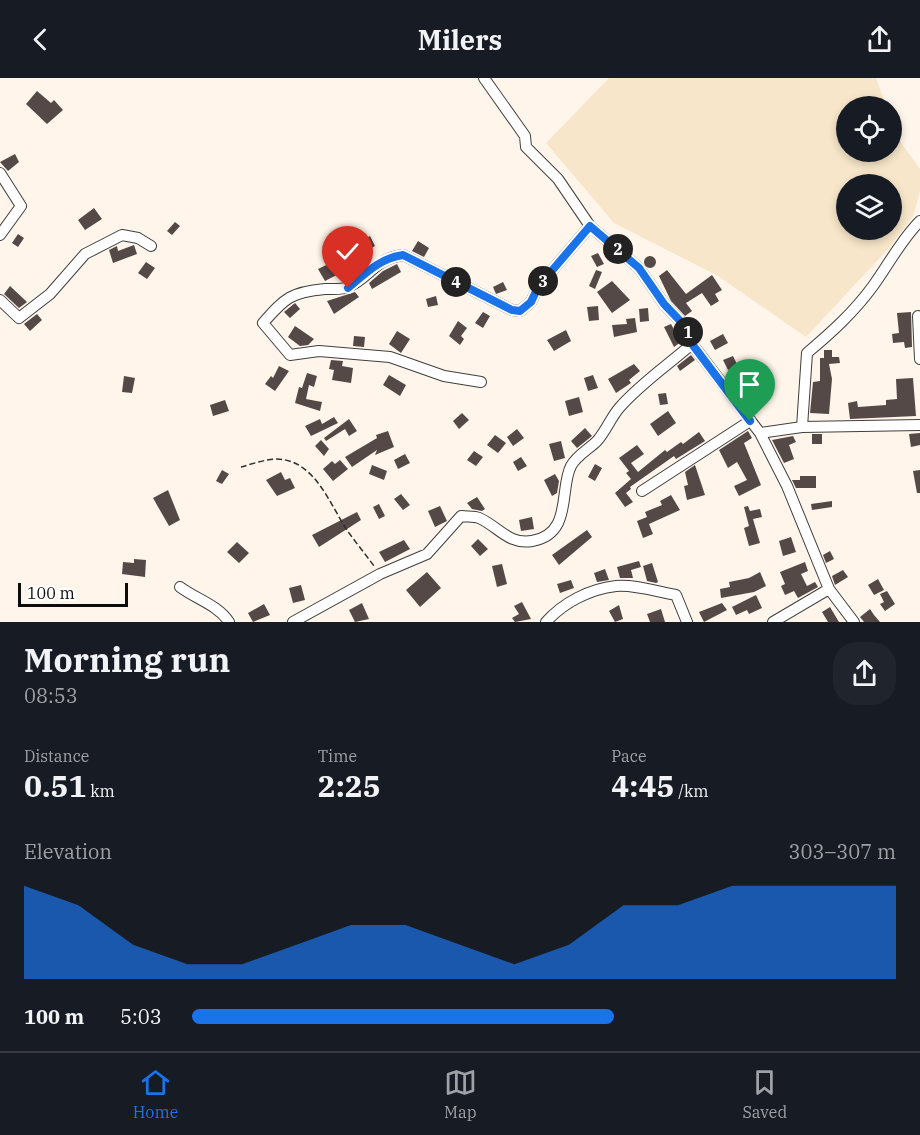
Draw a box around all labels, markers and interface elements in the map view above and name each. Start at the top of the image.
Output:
text: Milers [418,22,502,57]
icon: back [24,23,57,56]
icon: share [863,23,896,56]
map controls [836,96,902,240]
button: locate [836,96,902,162]
button: layers [836,174,902,240]
pin [322,226,373,288]
pin: 2 [603,234,633,264]
icon: check [331,235,364,268]
text: 2 [613,239,623,259]
pin: 3 [528,266,558,296]
pin: 4 [441,267,471,297]
text: 3 [538,271,548,291]
text: 4 [451,272,461,292]
pin: 1 [673,317,703,347]
text: 1 [683,322,693,342]
pin [724,359,775,421]
icon: arrive [733,368,766,401]
scale bar [18,580,128,608]
text: 100 m [27,583,75,603]
text: Morning run [24,638,230,681]
button: share [833,642,896,705]
text: 08:53 [24,682,78,709]
text: Distance [24,746,89,766]
text: Time [318,746,357,766]
text: Pace [611,746,647,766]
text: 0.51 [24,766,86,805]
text: 2:25 [318,766,381,805]
text: 4:45 [611,766,674,805]
text: km [86,781,115,801]
text: /km [674,781,709,801]
text: Elevation [24,838,112,865]
text: 303–307 m [789,838,896,865]
text: 100 m [24,1003,84,1030]
text: 5:03 [120,1003,162,1030]
tab: Home [133,1066,178,1122]
tab: Map [444,1066,477,1122]
tab: Saved [742,1066,787,1122]

